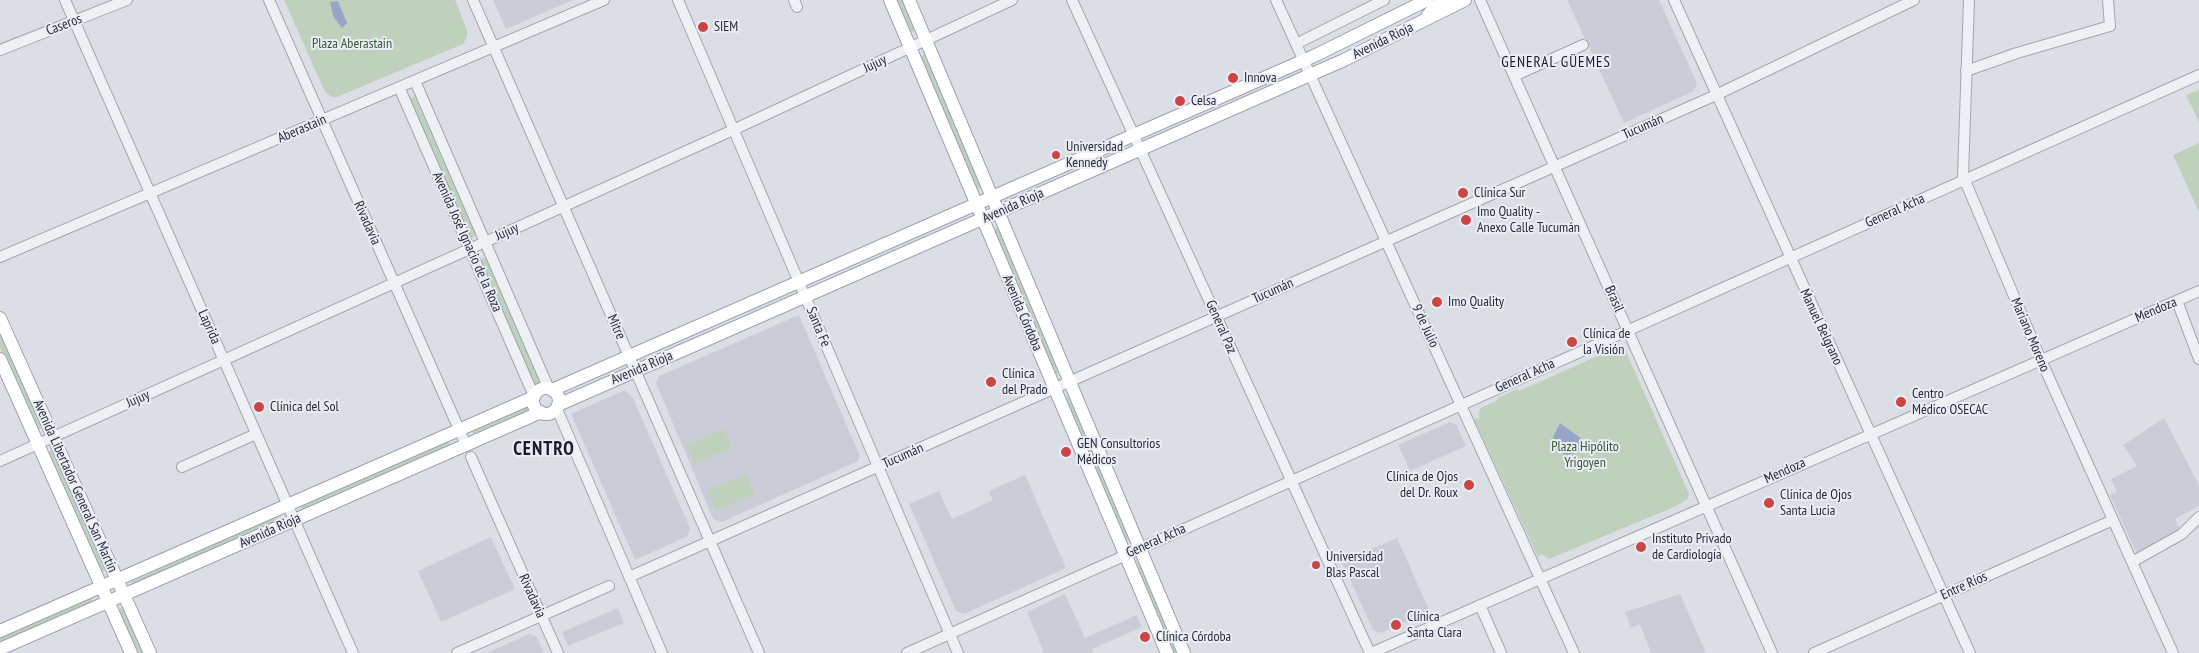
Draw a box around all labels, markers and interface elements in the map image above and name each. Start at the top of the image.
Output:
street label: Caseros [44,11,84,39]
place label: SIEM [714,19,738,35]
street label: Avenida Rioja [1350,19,1416,63]
marker: SIEM [696,20,710,34]
park label: Plaza Aberastain [312,36,392,52]
street label: Jujuy [861,51,889,77]
district label: GENERAL GÜEMES [1499,54,1613,72]
place label: Innova [1244,70,1276,86]
marker: Innova [1226,71,1240,85]
place label: Celsa [1191,93,1216,109]
marker: Celsa [1173,94,1187,108]
street label: Aberastain [275,111,329,147]
street label: Tucumán [1620,111,1666,143]
place label: Universidad Kennedy [1066,139,1123,172]
marker: Universidad Kennedy [1050,149,1062,161]
street label: Avenida José Ignacio de la Roza [429,169,505,315]
street label: Avenida Rioja [980,185,1046,227]
place label: Clínica Sur [1474,185,1525,201]
marker: Clínica Sur [1456,186,1470,200]
street label: General Acha [1863,190,1927,232]
street label: Rivadavia [350,198,384,248]
place label: Imo Quality - Anexo Calle Tucumán [1477,204,1580,236]
marker: Imo Quality - Anexo Calle Tucumán [1459,213,1473,227]
street label: Jujuy [493,219,521,245]
street label: Avenida Córdoba [998,272,1046,354]
street label: Tucumán [1250,275,1296,307]
street label: Brasil [1601,283,1627,315]
street label: Manuel Belgrano [1796,286,1846,368]
place label: Imo Quality [1448,294,1504,310]
street label: Mendoza [2133,294,2179,326]
marker: Imo Quality [1430,295,1444,309]
street label: Mariano Moreno [2007,295,2053,375]
street label: General Paz [1202,298,1240,356]
street label: 9 de Julio [1408,302,1442,350]
street label: Santa Fe [802,305,834,349]
street label: Laprida [194,307,224,347]
street label: Mitre [603,312,629,342]
place label: Clínica de la Visión [1583,326,1630,358]
marker: Clínica de la Visión [1565,335,1579,349]
street label: Avenida Rioja [609,347,675,389]
street label: General Acha [1493,355,1557,397]
place label: Clínica del Prado [1002,366,1048,398]
marker: Clínica del Prado [984,375,998,389]
street label: Jujuy [124,386,152,412]
place label: Centro Médico OSECAC [1912,386,1988,418]
marker: Centro Médico OSECAC [1894,395,1908,409]
street label: Avenida Libertador General San Martín [29,397,121,575]
place label: Clínica del Sol [270,399,339,415]
marker: Clínica del Sol [252,400,266,414]
place label: GEN Consultorios Médicos [1077,436,1160,468]
district label: CENTRO [512,439,576,461]
park label: Plaza Hipólito Yrigoyen [1551,439,1619,472]
street label: Tucumán [880,440,926,472]
marker: GEN Consultorios Médicos [1059,445,1073,459]
street label: Mendoza [1762,454,1808,488]
place label: Clínica de Ojos del Dr. Roux [1386,469,1458,502]
marker: Clínica de Ojos del Dr. Roux [1462,478,1476,492]
place label: Clínica de Ojos Santa Lucia [1780,487,1852,520]
marker: Clínica de Ojos Santa Lucia [1762,496,1776,510]
street label: Avenida Rioja [237,510,303,552]
street label: General Acha [1124,520,1188,562]
place label: Instituto Privado de Cardiología [1652,531,1732,564]
marker: Instituto Privado de Cardiología [1634,540,1648,554]
place label: Universidad Blas Pascal [1326,549,1383,582]
marker: Universidad Blas Pascal [1310,559,1322,571]
street label: Entre Ríos [1938,568,1990,604]
street label: Rivadavia [515,571,549,621]
place label: Clínica Santa Clara [1407,609,1462,642]
marker: Clínica Santa Clara [1389,618,1403,632]
place label: Clínica Córdoba [1156,629,1231,645]
marker: Clínica Córdoba [1138,630,1152,644]

